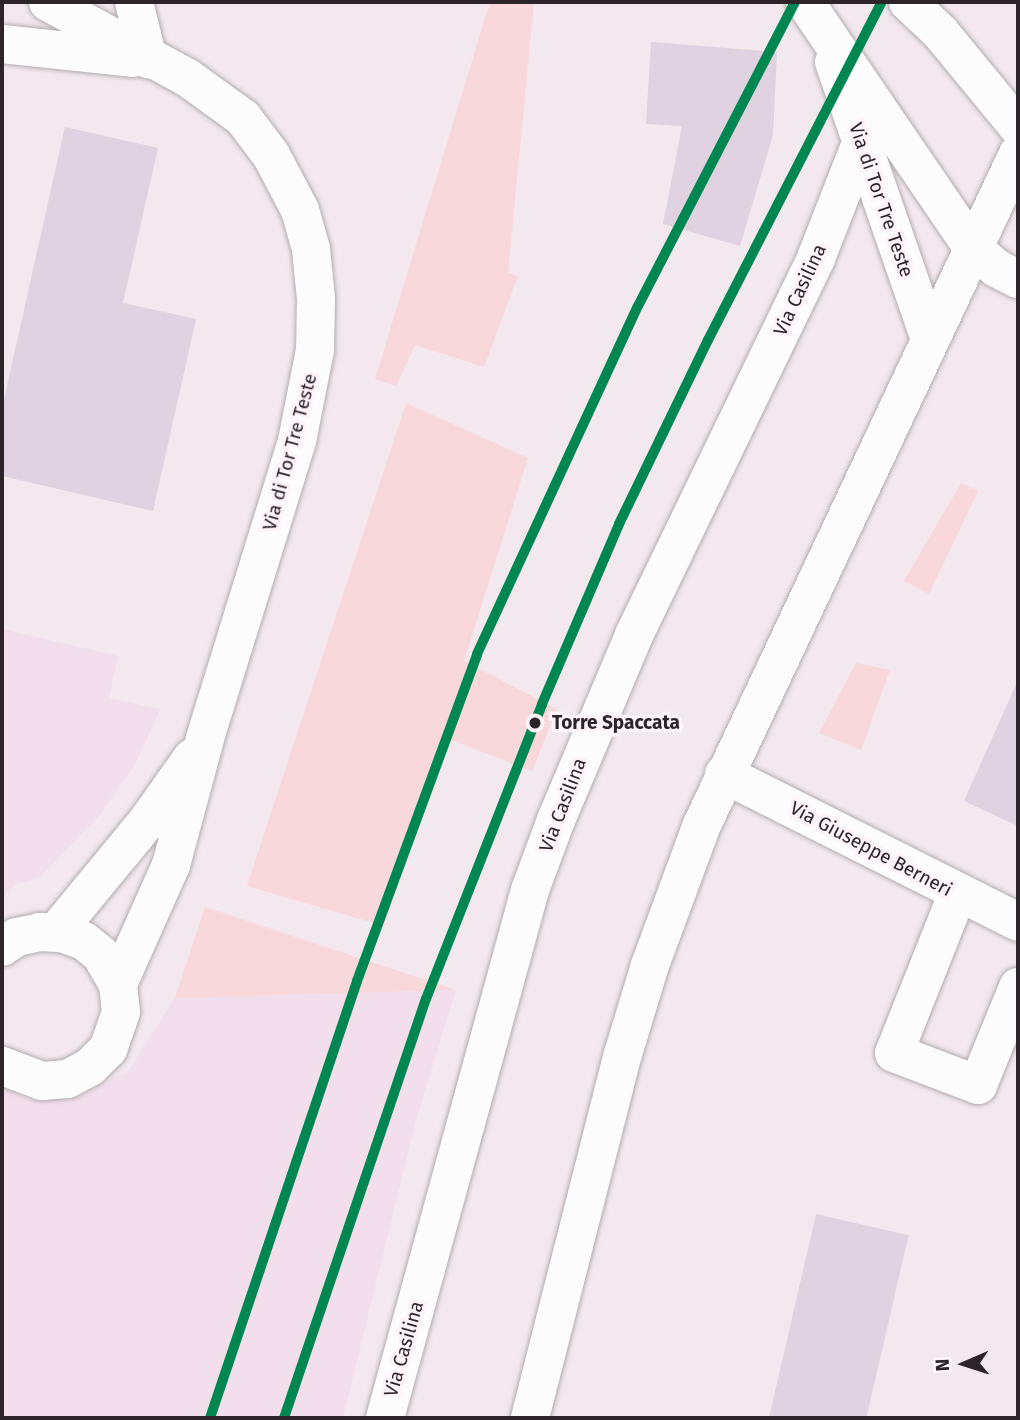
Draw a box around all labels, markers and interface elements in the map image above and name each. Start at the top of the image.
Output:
street label: Via di Tor Tre Teste [844,120,918,280]
street label: Via Casilina [769,241,831,339]
street label: Via di Tor Tre Teste [258,371,322,533]
marker: Torre Spaccata [524,712,546,734]
place label: Torre Spaccata [552,712,680,734]
street label: Via Casilina [535,755,591,855]
street label: Via Giuseppe Berneri [786,797,956,901]
street label: Via Casilina [379,1299,429,1399]
north arrow [929,1329,999,1399]
text: N [931,1358,954,1372]

